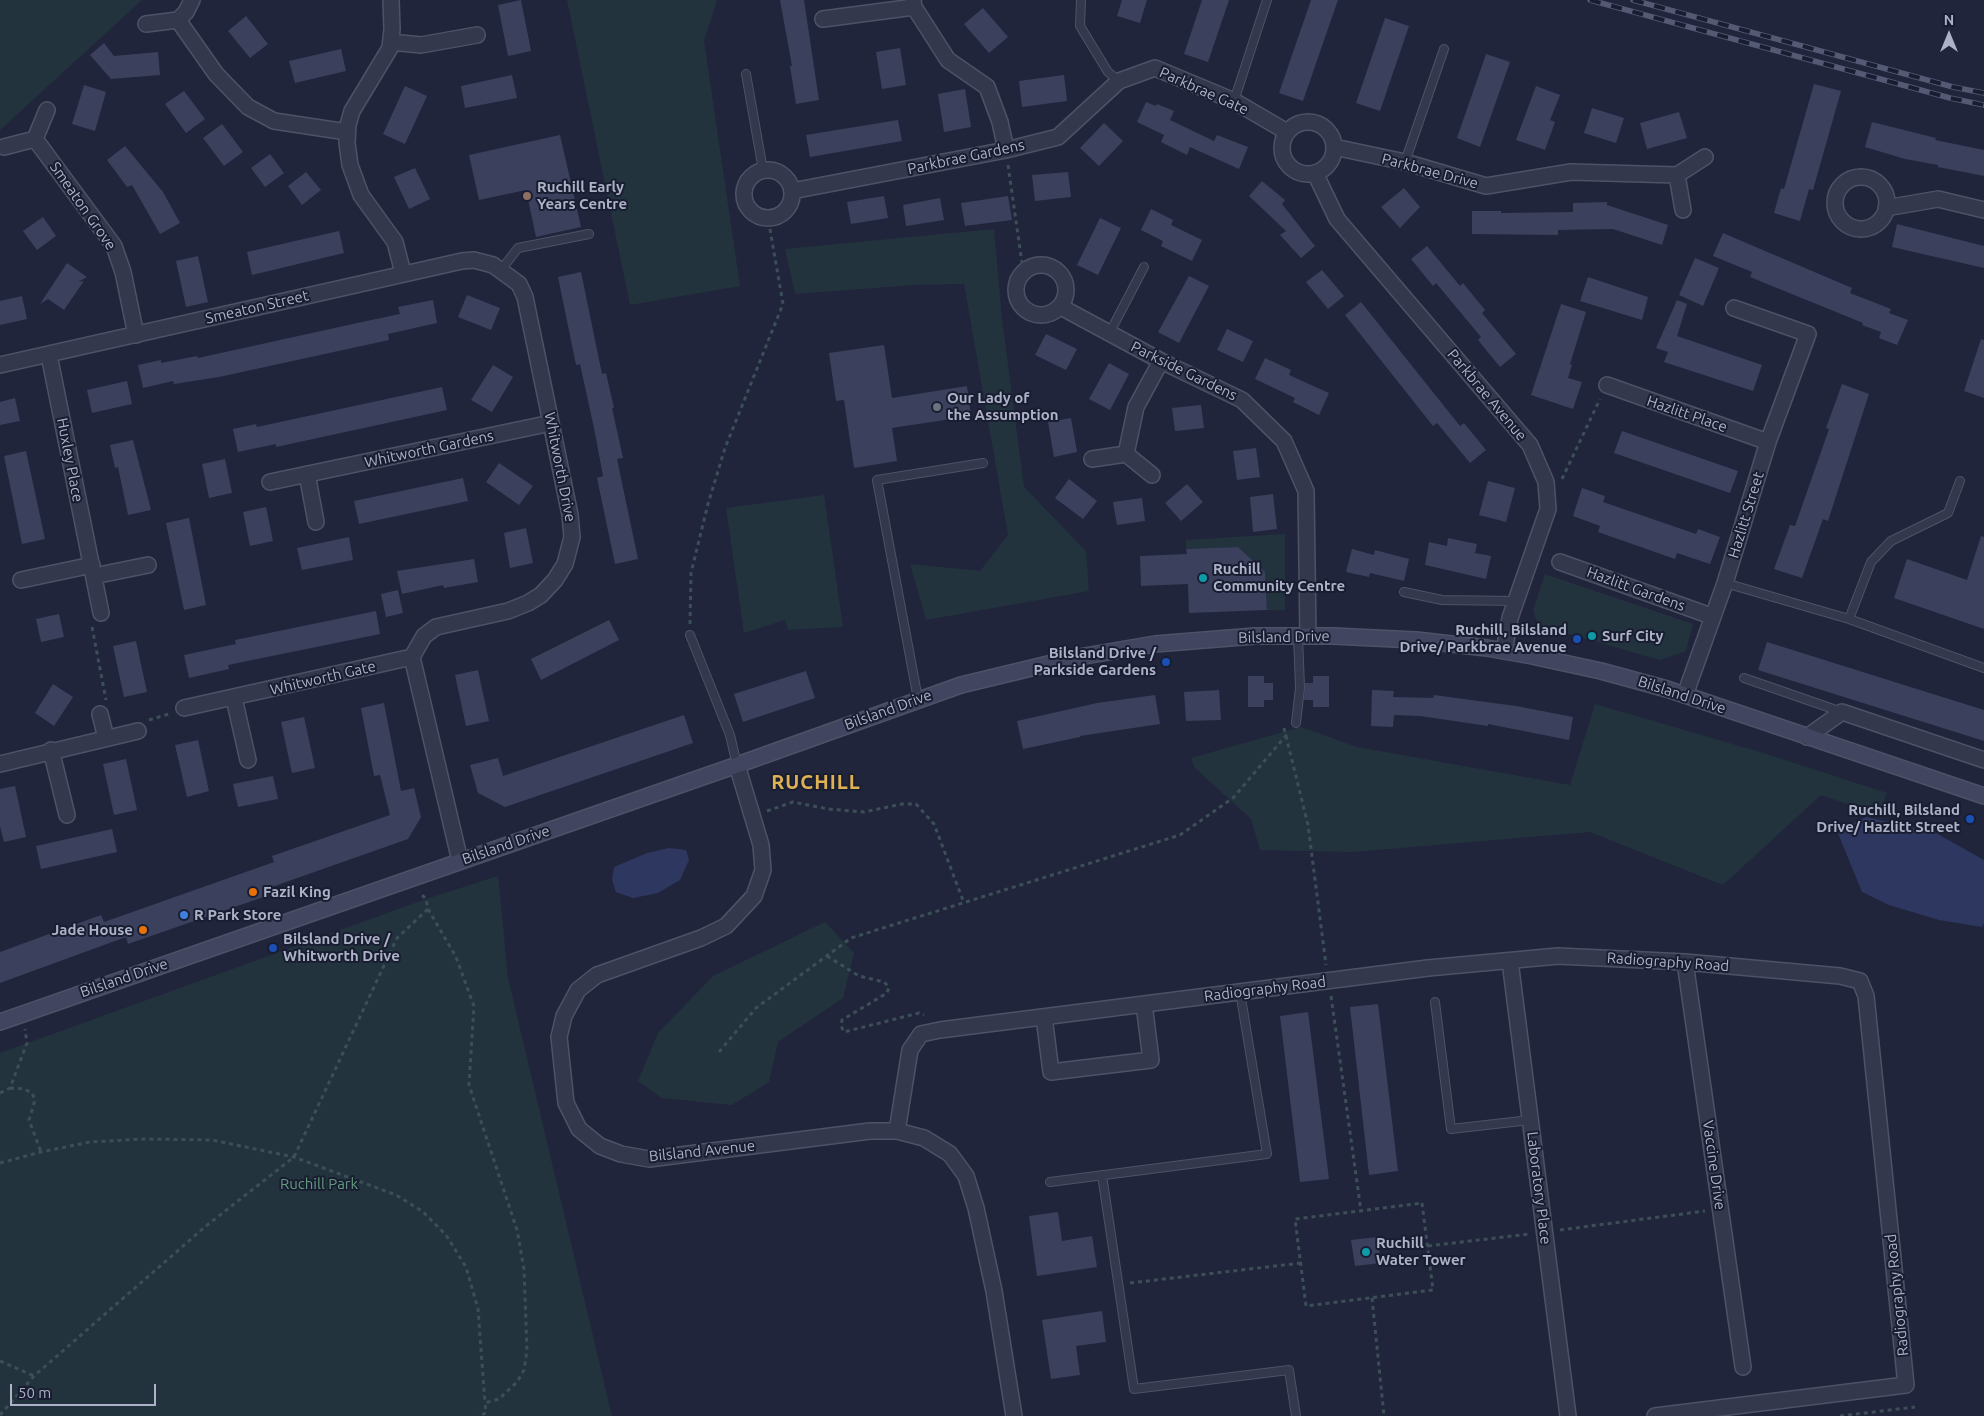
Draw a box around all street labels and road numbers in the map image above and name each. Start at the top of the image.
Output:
street label: Parkbrae Gate [1157,63,1251,119]
street label: Parkbrae Gardens [906,136,1026,178]
street label: Parkbrae Drive [1380,149,1480,193]
street label: Smeaton Grove [46,159,120,253]
street label: Smeaton Street [204,286,310,328]
street label: Parkside Gardens [1128,338,1240,404]
street label: Parkbrae Avenue [1443,345,1531,445]
street label: Hazlitt Place [1644,392,1730,436]
street label: Whitworth Drive [541,411,579,523]
street label: Huxley Place [53,416,87,504]
street label: Whitworth Gardens [363,427,495,471]
street label: Hazlitt Street [1724,469,1768,561]
street label: Hazlitt Gardens [1584,563,1688,615]
street label: Bilsland Drive [1238,627,1330,647]
street label: Whitworth Gate [268,657,378,699]
street label: Bilsland Drive [1636,672,1728,718]
street label: Bilsland Drive [842,686,934,734]
street label: Bilsland Drive [460,822,552,868]
street label: Radiography Road [1606,949,1730,975]
street label: Bilsland Drive [78,955,170,1001]
street label: Radiography Road [1203,973,1327,1005]
street label: Vaccine Drive [1699,1119,1729,1211]
street label: Laboratory Place [1523,1131,1555,1245]
street label: Bilsland Avenue [648,1136,756,1166]
street label: Radiography Road [1882,1233,1912,1357]

